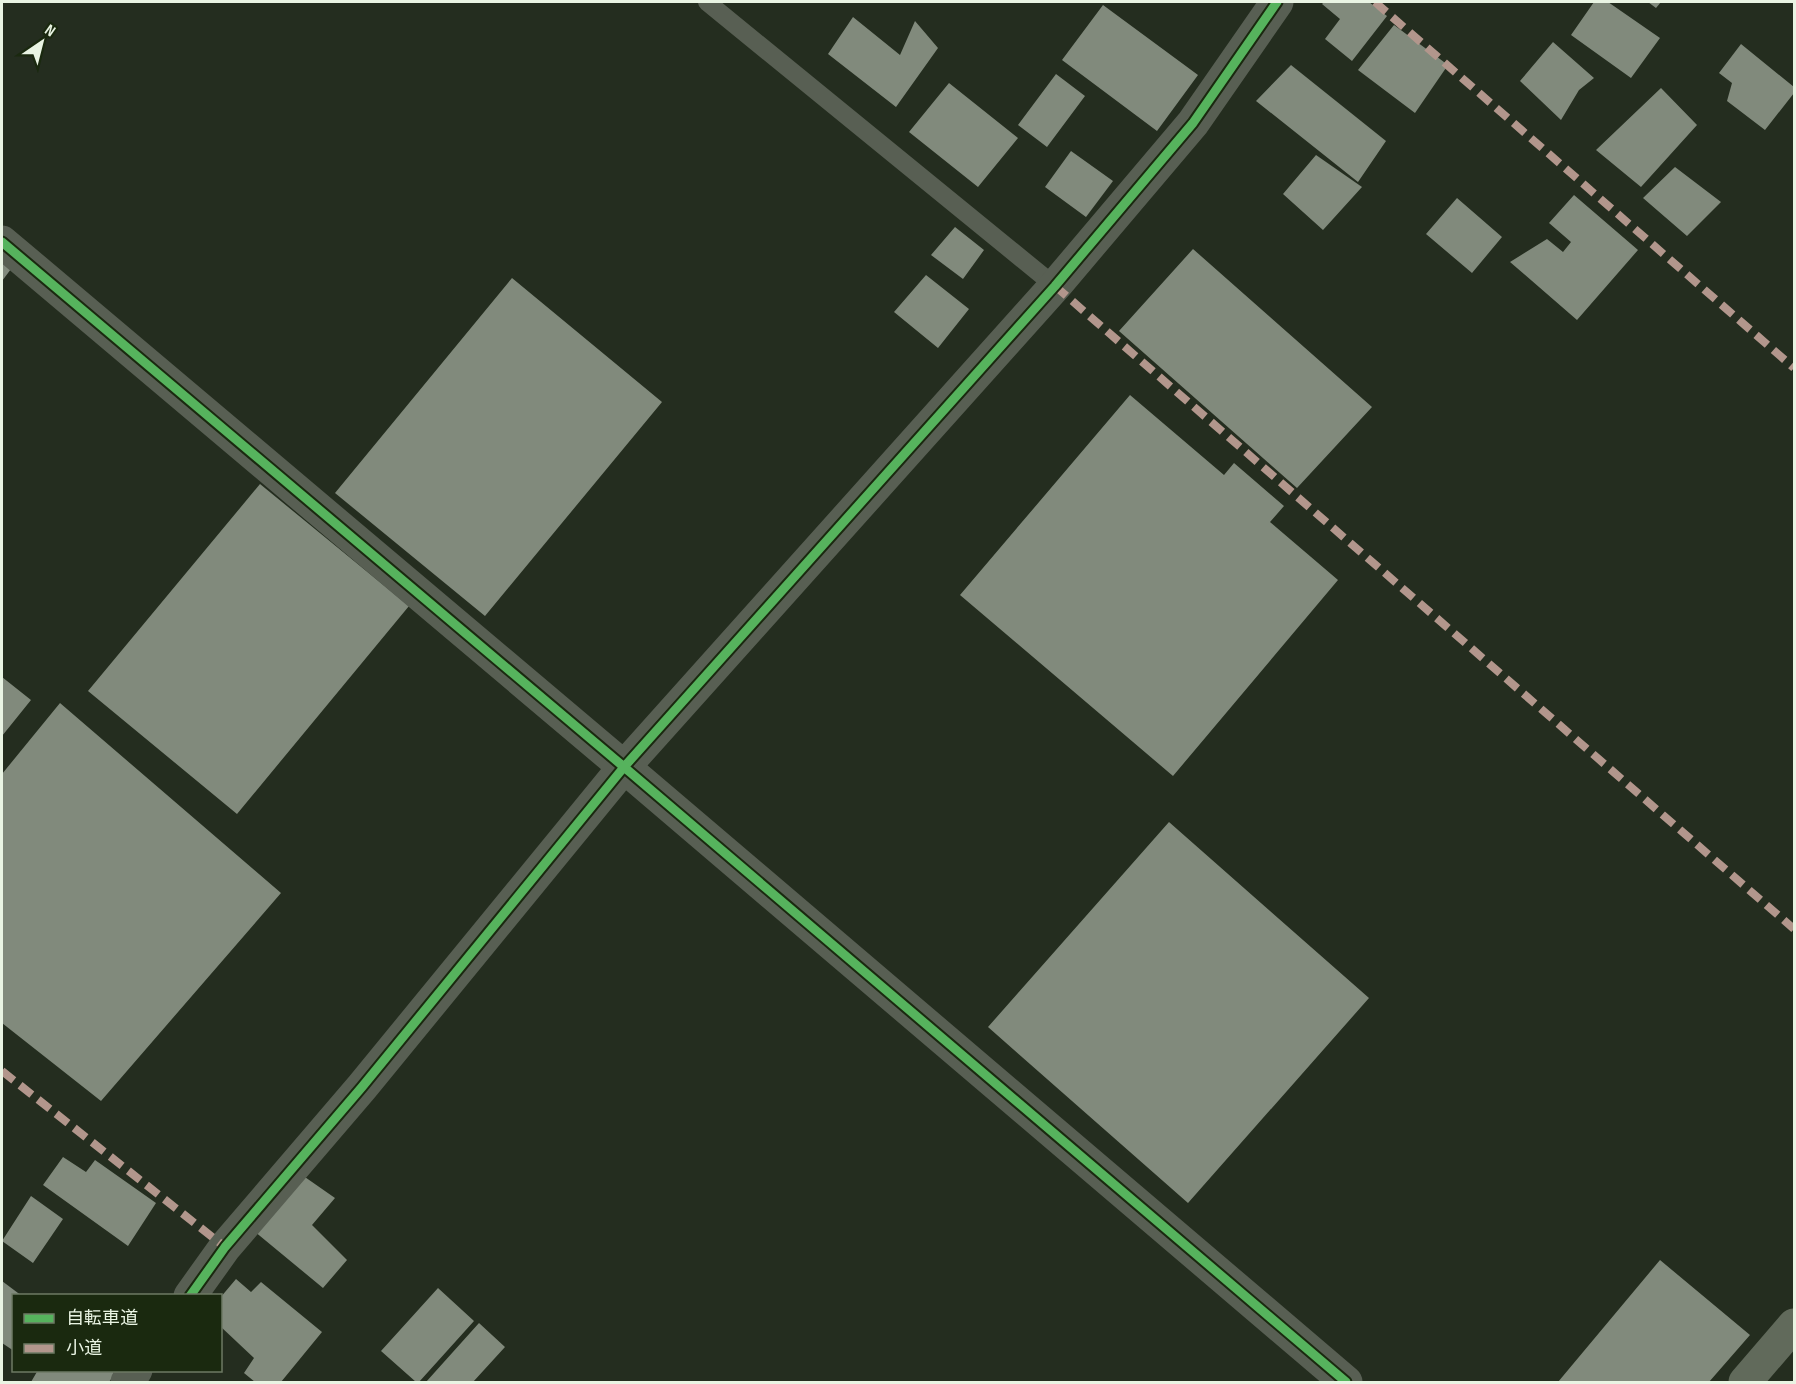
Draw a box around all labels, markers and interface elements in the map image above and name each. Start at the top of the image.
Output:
north arrow [12,12,72,72]
text: N [41,21,59,41]
legend [12,1294,222,1372]
text: 自転車道 [66,1308,138,1329]
text: 小道 [66,1338,102,1359]

